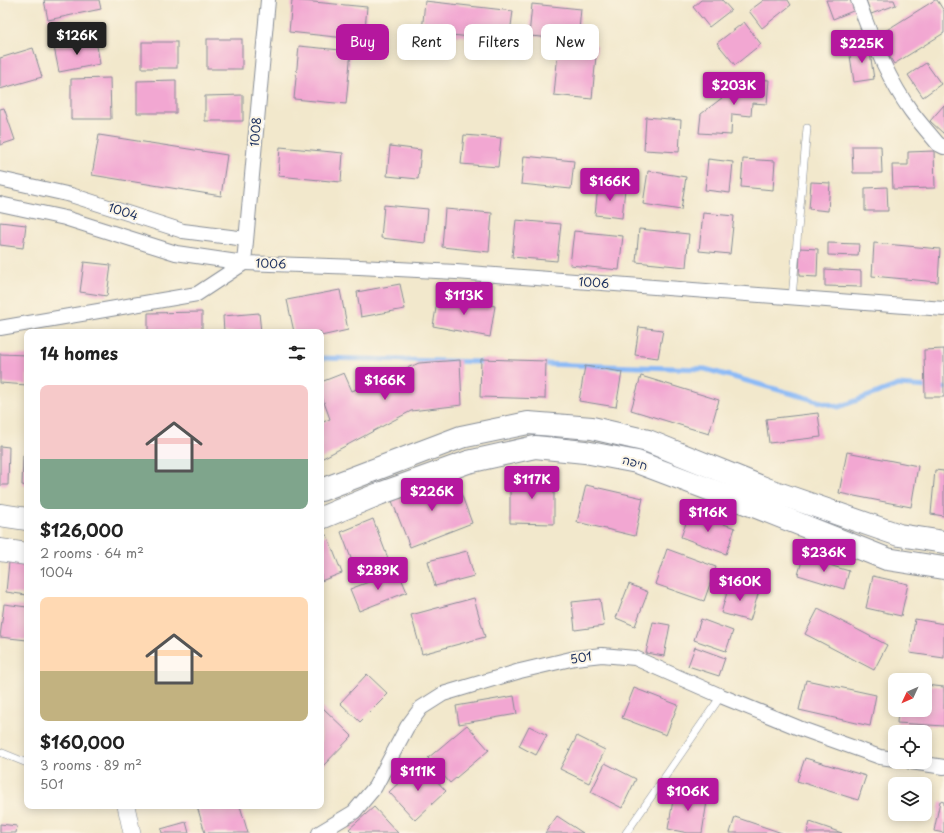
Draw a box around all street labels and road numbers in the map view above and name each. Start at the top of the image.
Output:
street label: 1008 [245,116,265,147]
street label: 1004 [106,198,141,224]
street label: 1006 [255,253,287,273]
street label: 1006 [578,272,610,292]
street label: חיפה [620,450,650,474]
street label: 501 [569,646,593,668]

